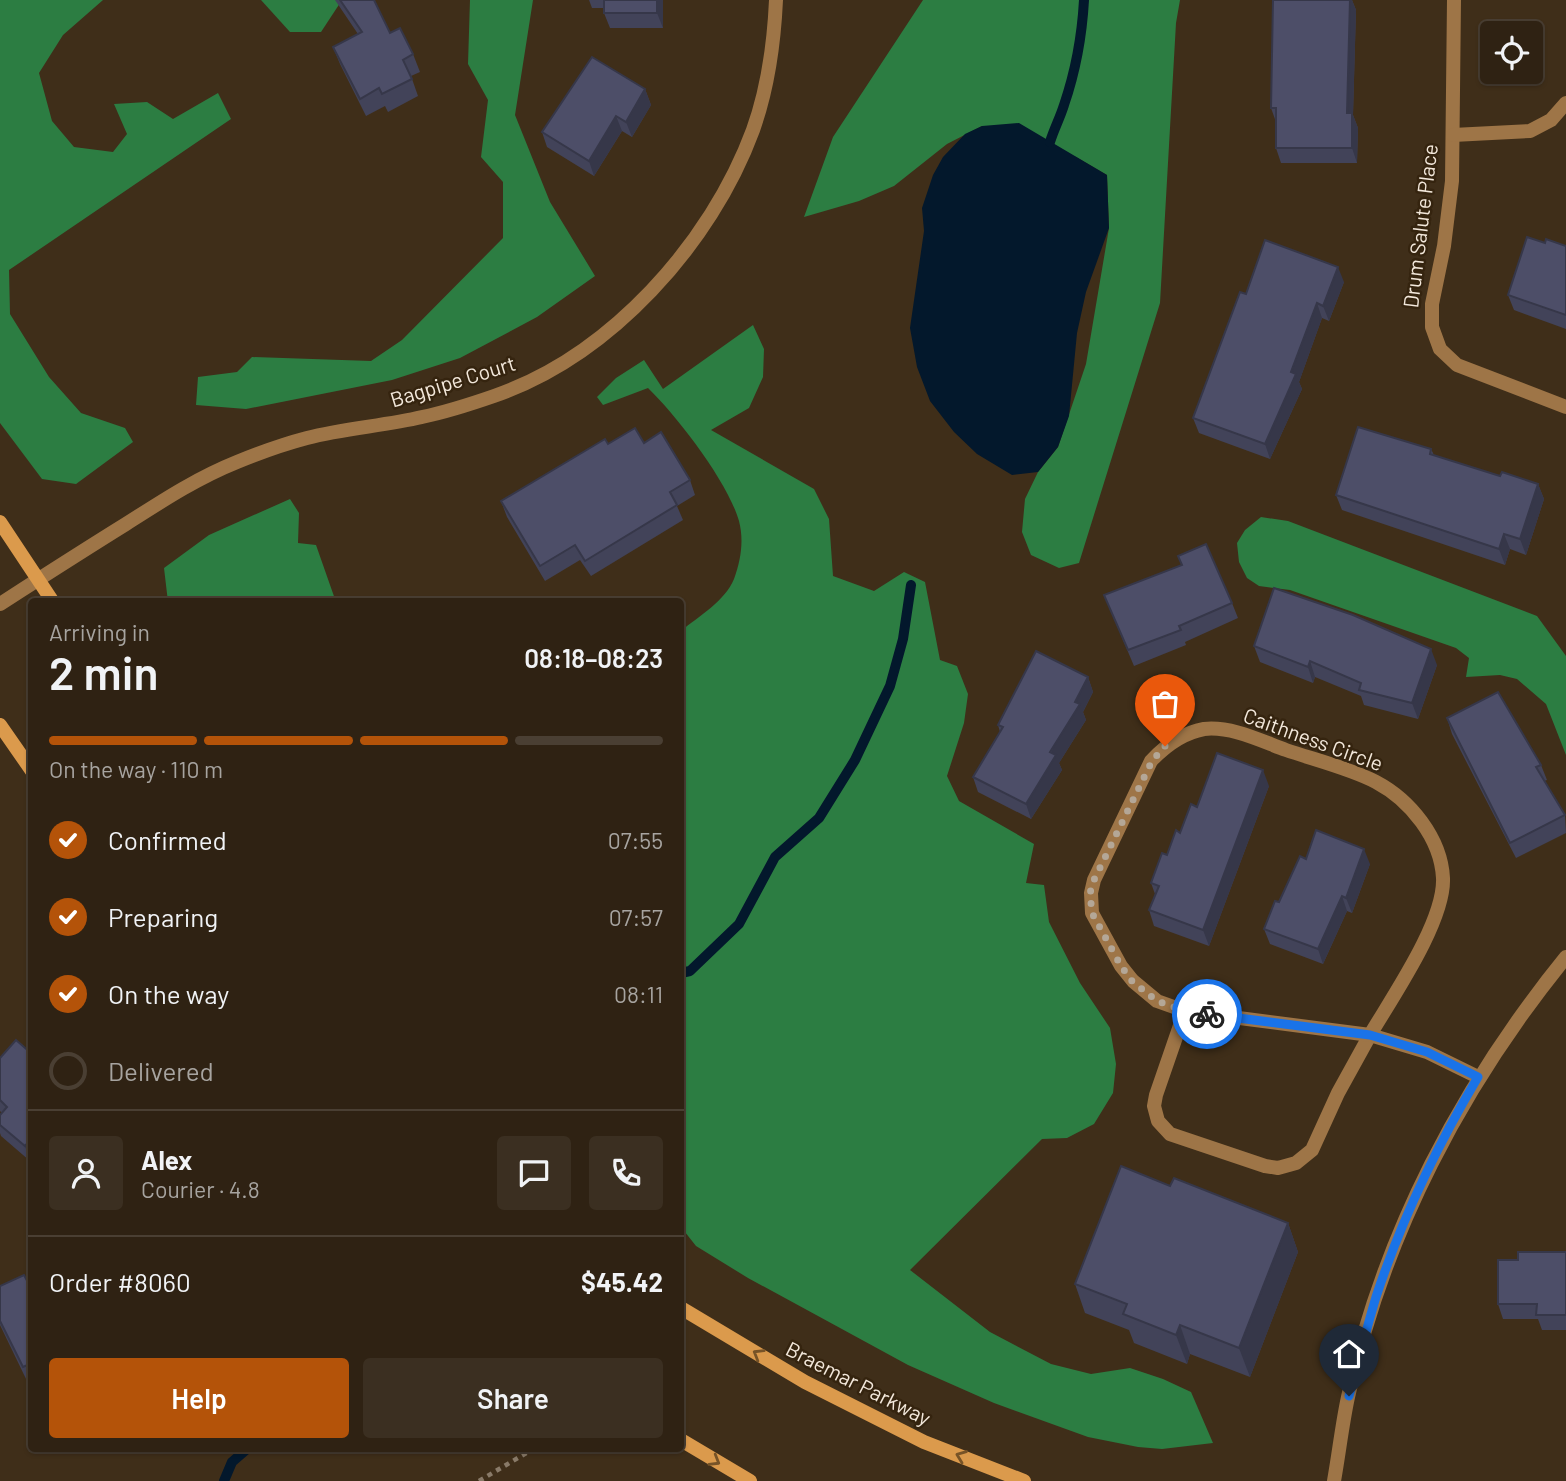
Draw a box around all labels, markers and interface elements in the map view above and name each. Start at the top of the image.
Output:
map controls [1480,21,1543,84]
button: locate [1480,21,1543,84]
street label: Drum Salute Place [1397,142,1442,309]
street label: Bagpipe Court [387,350,518,411]
text: Arriving in [49,618,150,646]
text: 08:18–08:23 [524,642,663,673]
text: 2 min [49,644,158,699]
pin [1135,674,1195,746]
icon: bag [1146,685,1184,723]
street label: Caithness Circle [1240,702,1387,775]
text: On the way · 110 m [49,755,223,783]
icon: check [49,821,87,859]
text: Confirmed [108,824,227,855]
text: 07:55 [608,826,663,854]
icon: check [49,898,87,936]
text: Preparing [108,901,218,932]
text: 07:57 [609,903,663,931]
icon: check [49,975,87,1013]
text: On the way [108,978,229,1009]
courier [1172,979,1242,1049]
text: 08:11 [614,980,663,1008]
icon: bike [1188,995,1226,1033]
text: Delivered [108,1055,214,1086]
button: person [49,1136,123,1210]
button: chat [497,1136,571,1210]
button: phone [589,1136,663,1210]
text: Alex [141,1144,192,1175]
text: Courier · 4.8 [141,1175,260,1203]
text: Order #8060 [49,1266,191,1297]
text: $45.42 [581,1266,663,1297]
pin [1319,1324,1379,1396]
street label: Braemar Parkway [782,1335,936,1430]
icon: home [1330,1335,1368,1373]
one-way arrow [752,1350,765,1363]
button: Help [49,1358,349,1438]
button: Share [363,1358,663,1438]
one-way arrow [955,1451,967,1465]
one-way arrow [708,1453,721,1466]

